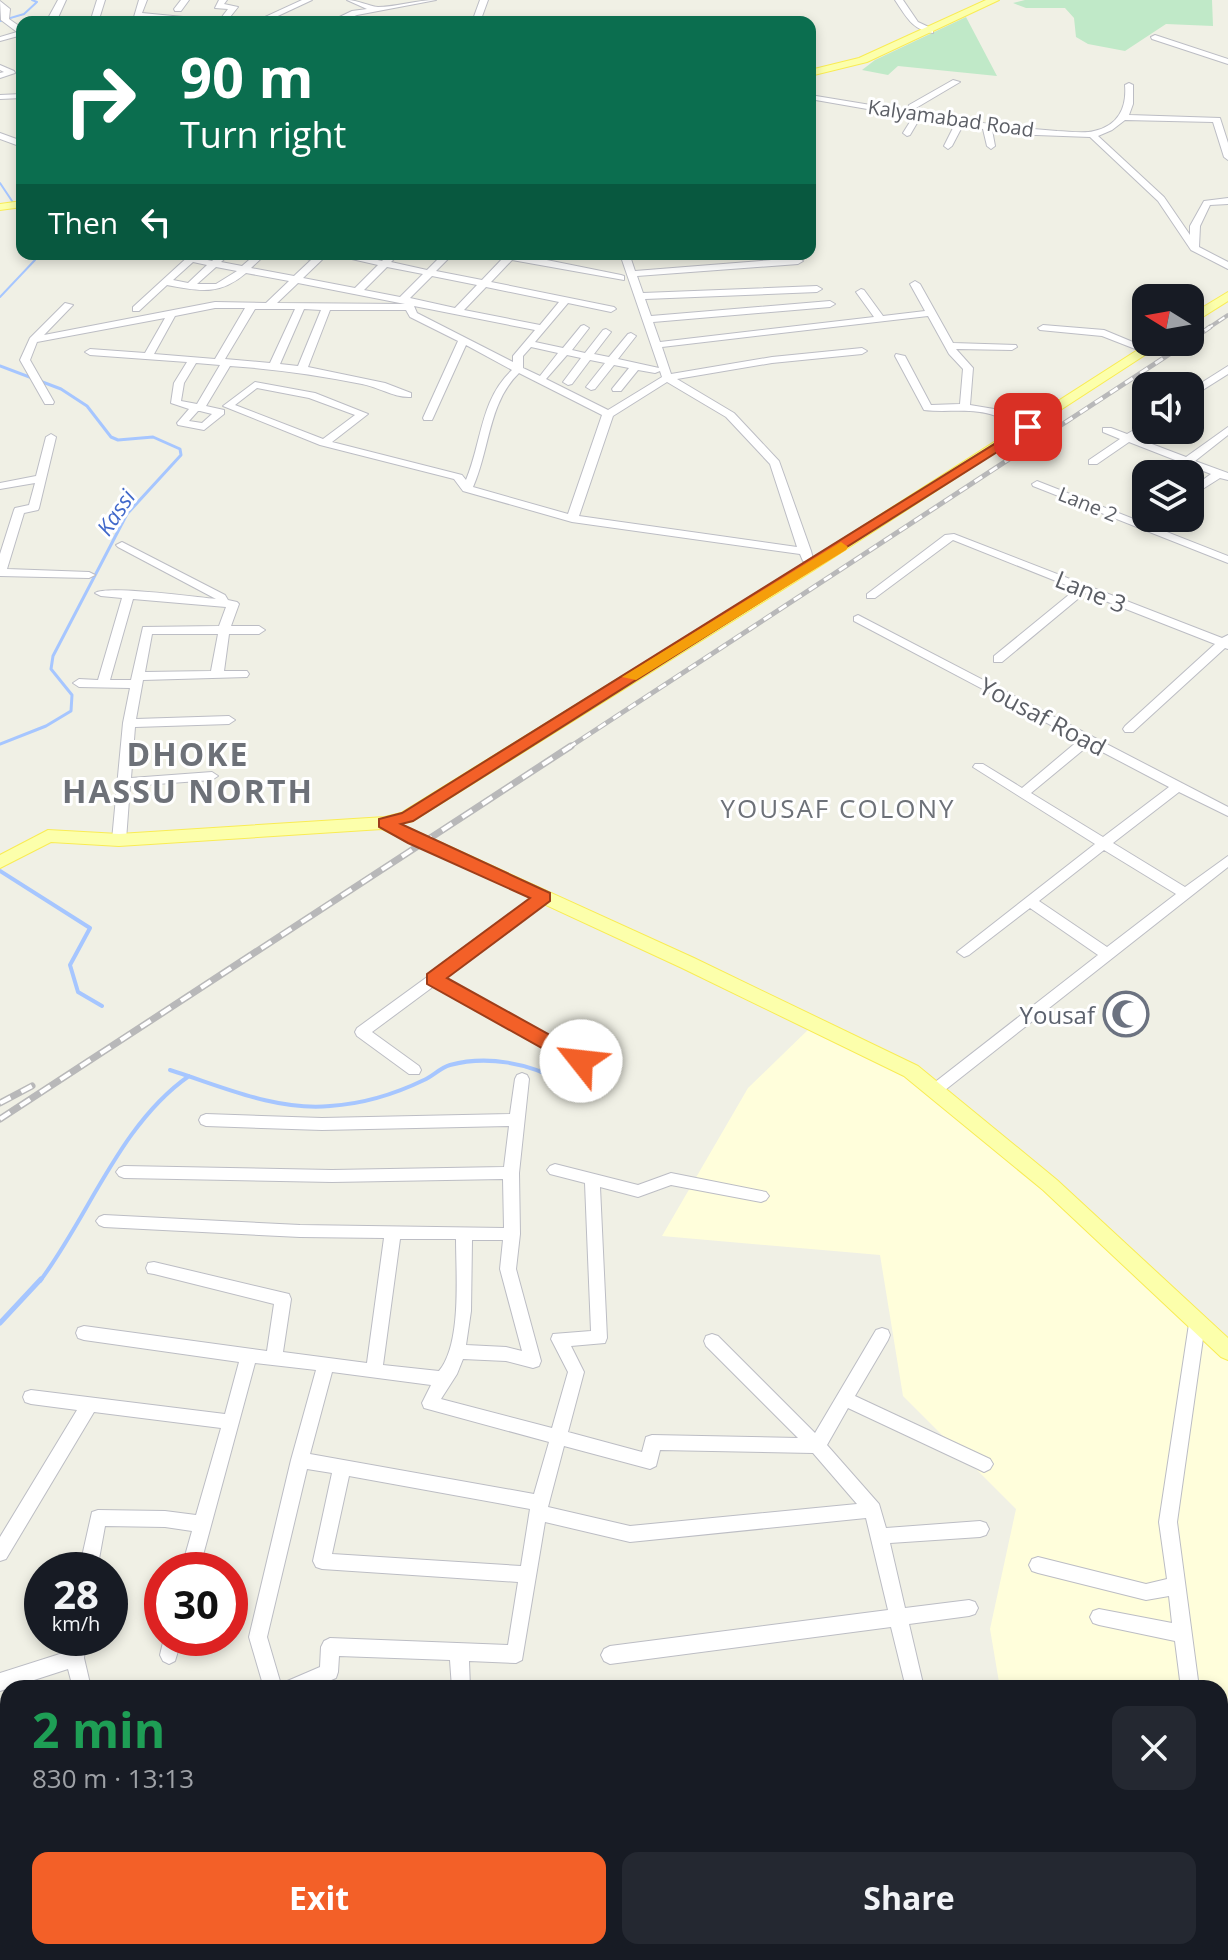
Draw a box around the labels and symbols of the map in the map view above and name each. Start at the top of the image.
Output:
street label: Kalyamabad Road [866,93,1036,143]
north arrow [1132,284,1204,356]
pin [994,393,1062,461]
street label: Lane 2 [1054,480,1122,528]
water label: Kassi [89,483,141,541]
street label: Lane 3 [1051,562,1131,620]
street label: Yousaf Road [974,669,1112,763]
district label: DHOKE HASSU NORTH [62,732,314,812]
district label: YOUSAF COLONY [720,790,956,826]
mosque icon: Yousaf [1102,990,1150,1038]
place label: Yousaf [1020,998,1097,1031]
position arrow [539,1019,623,1103]
speed limit sign: 30 [144,1552,248,1656]

